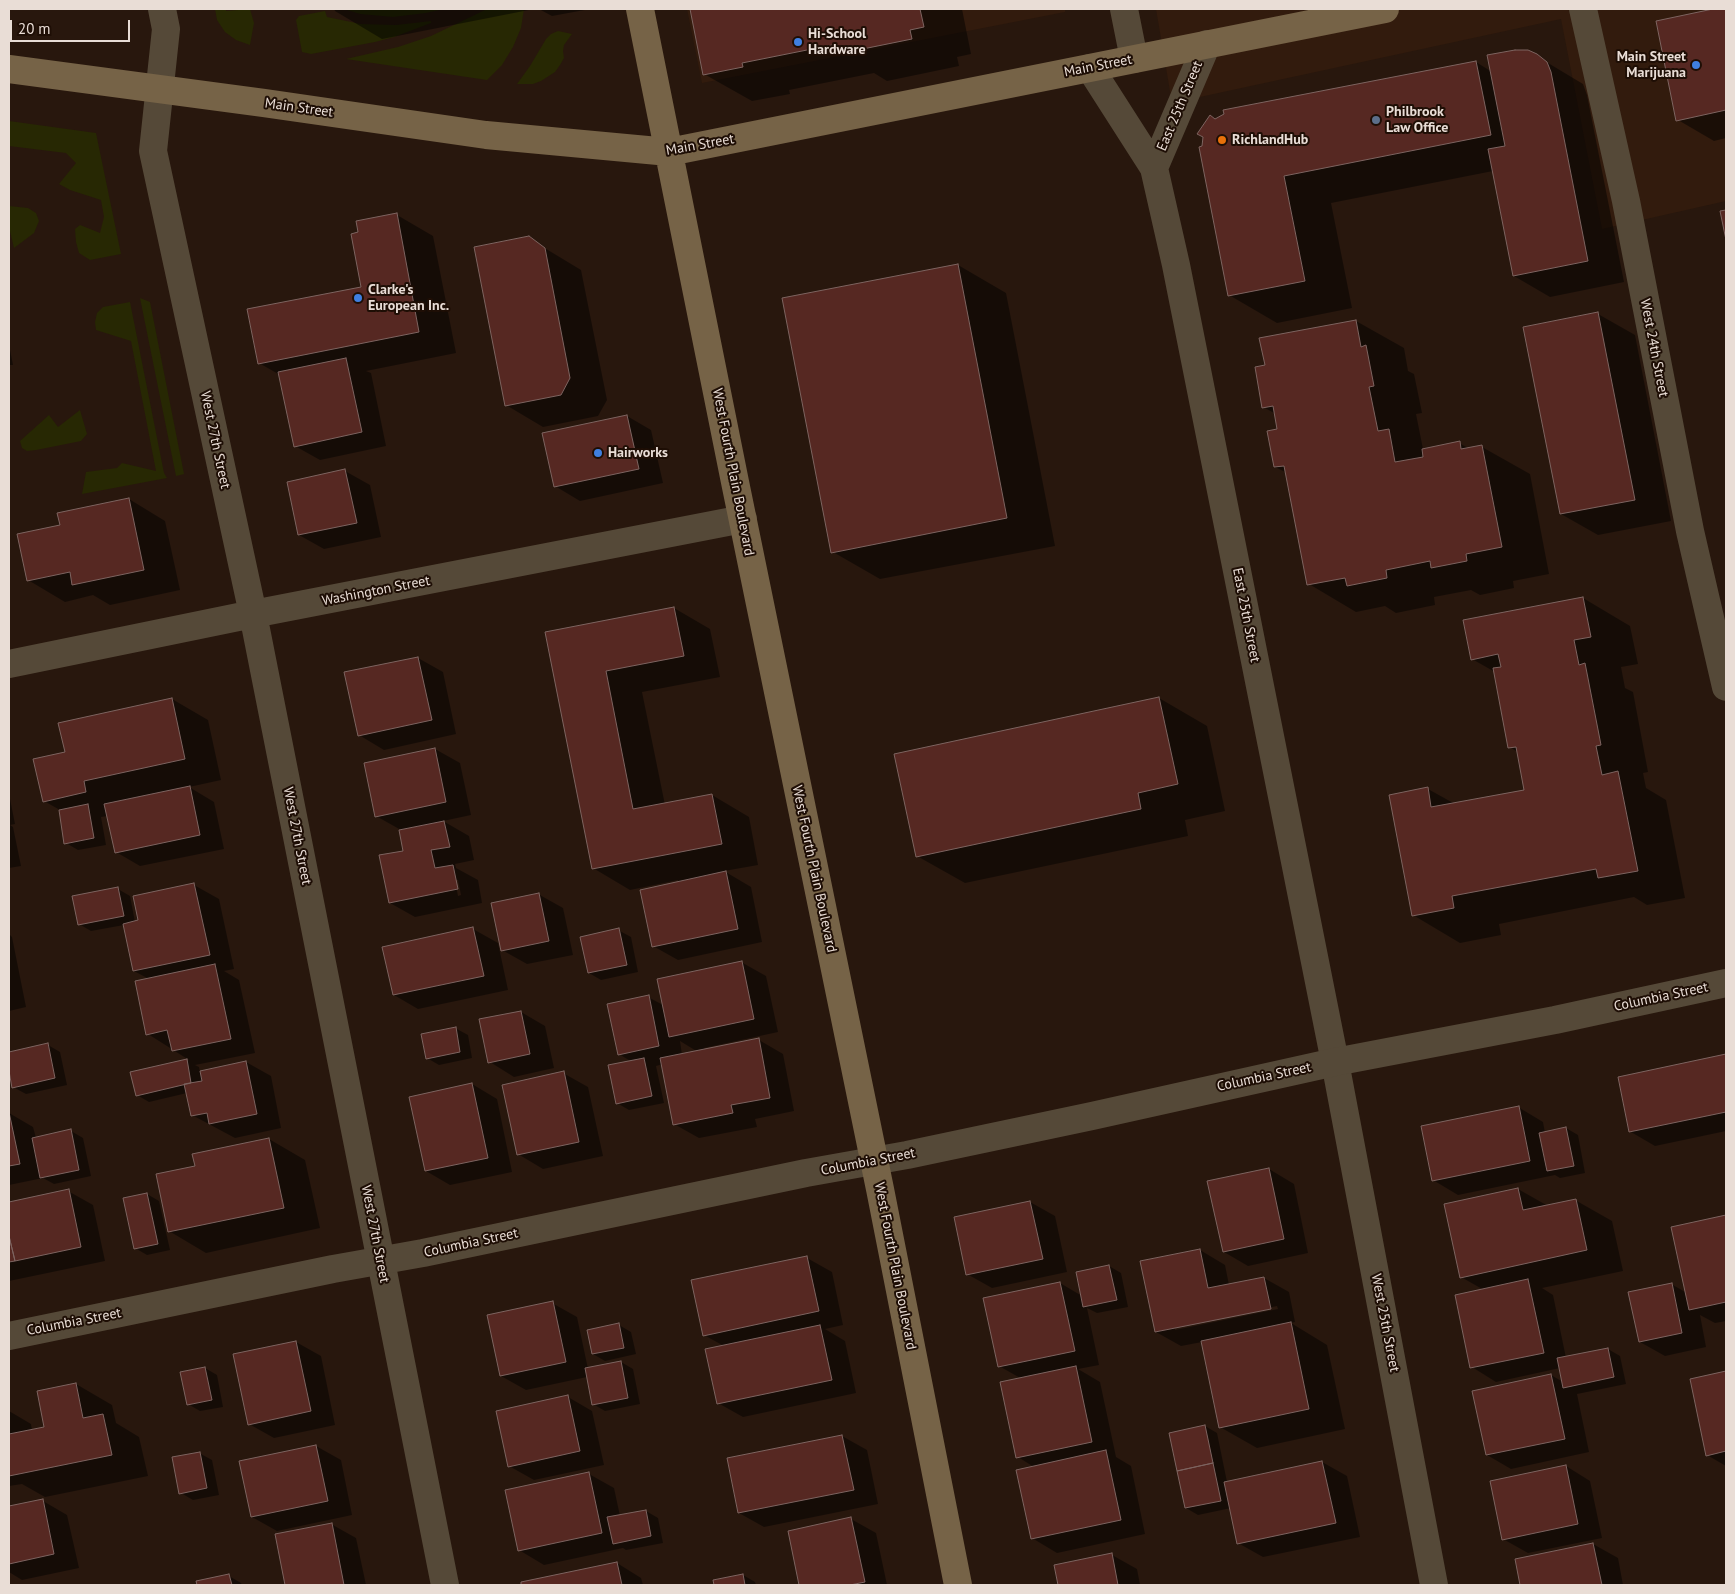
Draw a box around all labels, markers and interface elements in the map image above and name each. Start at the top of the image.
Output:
scale bar [12,10,132,42]
text: 20 m [18,19,51,38]
place label: Hi-School Hardware [808,26,866,58]
marker: Hi-School Hardware [792,36,804,48]
place label: Main Street Marijuana [1617,49,1686,82]
street label: Main Street [1063,51,1133,81]
street label: East 25th Street [1154,59,1206,153]
marker: Main Street Marijuana [1690,59,1702,71]
street label: Main Street [264,95,334,121]
place label: Philbrook Law Office [1386,104,1448,136]
marker: Philbrook Law Office [1370,114,1382,126]
street label: Main Street [665,131,735,159]
place label: RichlandHub [1232,132,1308,148]
marker: RichlandHub [1216,134,1228,146]
place label: Clarke's European Inc. [368,282,449,314]
marker: Clarke's European Inc. [352,292,364,304]
street label: West 24th Street [1636,297,1672,399]
street label: West Fourth Plain Boulevard [709,387,757,557]
street label: West 27th Street [196,390,234,490]
place label: Hairworks [608,445,668,461]
marker: Hairworks [592,447,604,459]
street label: East 25th Street [1229,566,1263,664]
street label: Washington Street [321,572,431,610]
street label: West Fourth Plain Boulevard [788,784,840,954]
street label: West 27th Street [279,786,315,886]
street label: Columbia Street [1612,979,1710,1015]
street label: Columbia Street [1215,1059,1313,1095]
street label: Columbia Street [819,1145,917,1179]
street label: West Fourth Plain Boulevard [871,1181,919,1351]
street label: West 27th Street [357,1184,393,1284]
street label: Columbia Street [422,1225,520,1261]
street label: West 25th Street [1367,1272,1403,1374]
street label: Columbia Street [25,1305,123,1339]

